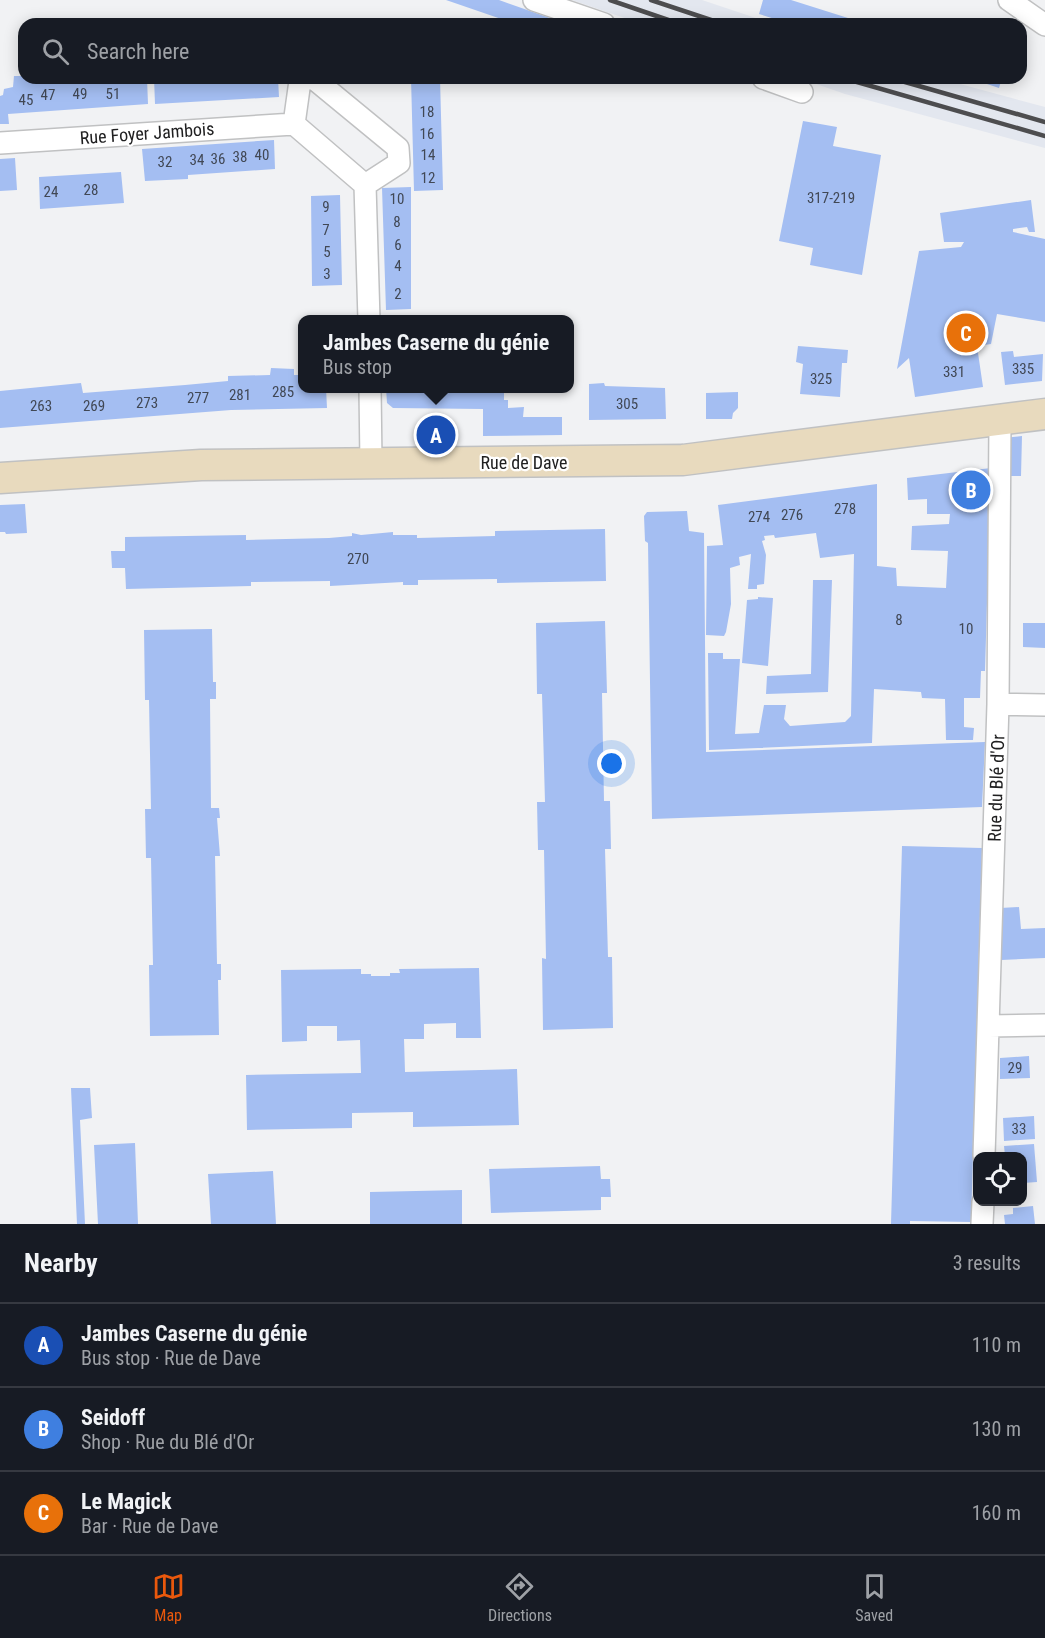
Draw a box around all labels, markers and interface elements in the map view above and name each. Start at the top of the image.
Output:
search box [18,18,1027,84]
icon: search [39,35,72,68]
text: Search here [87,39,189,64]
house number: 49 [73,85,87,103]
house number: 51 [106,85,120,103]
house number: 47 [41,86,55,104]
house number: 45 [19,91,33,109]
house number: 18 [420,103,434,121]
street label: Rue Foyer Jambois [79,118,215,148]
house number: 16 [420,125,434,143]
house number: 40 [255,146,269,164]
house number: 14 [421,146,435,164]
house number: 38 [233,148,247,166]
house number: 36 [211,150,225,168]
house number: 34 [190,151,204,169]
house number: 32 [158,153,172,171]
house number: 12 [421,169,435,187]
house number: 28 [84,181,98,199]
house number: 24 [44,183,58,201]
house number: 317-219 [807,189,855,207]
house number: 10 [390,190,404,208]
house number: 9 [322,198,330,216]
house number: 8 [393,213,401,231]
house number: 7 [322,221,330,239]
house number: 6 [394,236,402,254]
house number: 5 [323,243,331,261]
house number: 4 [394,257,402,275]
house number: 3 [323,265,331,283]
house number: 2 [394,285,402,303]
pin: C [946,310,986,356]
popup [298,315,574,393]
text: Jambes Caserne du génie [323,330,549,355]
text: Bus stop [323,355,392,379]
house number: 335 [1012,360,1034,378]
house number: 331 [943,363,965,381]
house number: 325 [810,370,832,388]
house number: 285 [272,383,294,401]
house number: 281 [229,386,251,404]
house number: 277 [187,389,209,407]
house number: 273 [136,394,158,412]
house number: 305 [616,395,638,413]
house number: 263 [30,397,52,415]
house number: 269 [83,397,105,415]
pin: A [416,412,456,458]
street label: Rue de Dave [480,452,568,473]
pin: B [952,468,990,512]
house number: 278 [834,500,856,518]
house number: 276 [781,506,803,524]
house number: 274 [748,508,770,526]
house number: 270 [347,550,369,568]
house number: 8 [895,611,903,629]
house number: 10 [959,620,973,638]
street label: Rue du Blé d'Or [984,733,1008,842]
your location [597,749,626,778]
house number: 29 [1008,1059,1022,1077]
house number: 33 [1012,1120,1026,1138]
map controls [973,1152,1027,1206]
button: locate [973,1152,1027,1206]
text: Nearby [24,1248,98,1278]
text: 3 results [953,1251,1021,1275]
text: Jambes Caserne du génie [81,1321,307,1346]
text: A [38,1333,49,1357]
text: 110 m [972,1333,1021,1357]
text: Bus stop · Rue de Dave [81,1346,261,1370]
text: Seidoff [81,1405,145,1430]
text: B [38,1417,49,1441]
text: 130 m [972,1417,1021,1441]
text: Shop · Rue du Blé d'Or [81,1430,254,1454]
text: Le Magick [81,1489,171,1514]
text: C [38,1501,49,1525]
text: 160 m [972,1501,1021,1525]
text: Bar · Rue de Dave [81,1514,218,1538]
tab: Map [152,1570,185,1625]
tab: Directions [488,1570,552,1625]
tab: Saved [855,1570,893,1625]

